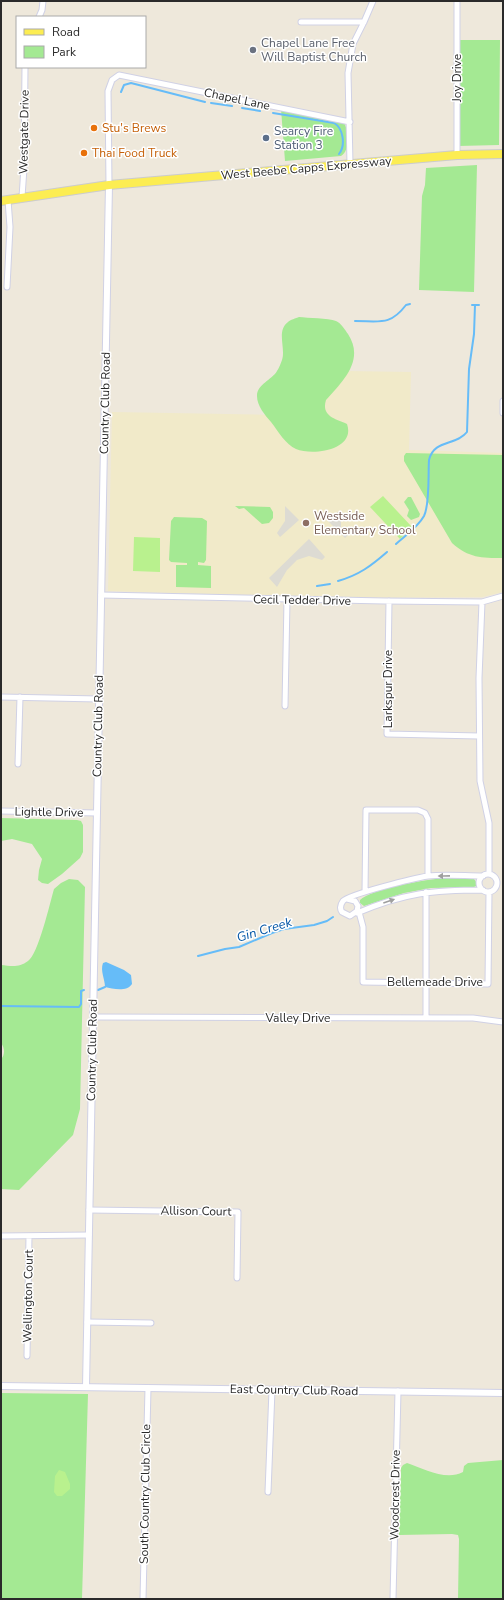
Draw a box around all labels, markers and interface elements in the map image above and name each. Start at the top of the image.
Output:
legend [16,16,146,68]
text: Road [52,24,80,40]
place label: Chapel Lane Free Will Baptist Church [261,35,367,65]
text: Park [52,44,77,60]
marker: Chapel Lane Free Will Baptist Church [248,45,258,55]
street label: Joy Drive [449,54,465,103]
street label: Chapel Lane [202,84,272,114]
street label: Westgate Drive [15,90,33,174]
place label: Stu's Brews [102,120,166,136]
marker: Stu's Brews [89,123,99,133]
place label: Searcy Fire Station 3 [274,123,333,153]
marker: Searcy Fire Station 3 [261,133,271,143]
place label: Thai Food Truck [92,145,178,161]
marker: Thai Food Truck [79,148,89,158]
street label: West Beebe Capps Expressway [220,153,393,183]
street label: Country Club Road [96,352,114,454]
place label: Westside Elementary School [314,508,416,538]
marker: Westside Elementary School [301,518,311,528]
street label: Cecil Tedder Drive [253,591,351,609]
street label: Larkspur Drive [380,650,396,728]
street label: Country Club Road [89,675,107,777]
street label: Lightle Drive [14,803,84,821]
one-way arrow [438,872,450,879]
one-way arrow [383,897,395,903]
water label: Gin Creek [234,913,295,947]
street label: Bellemeade Drive [387,974,483,990]
street label: Country Club Road [83,999,101,1101]
street label: Valley Drive [264,1010,331,1026]
street label: Allison Court [160,1202,232,1220]
street label: Wellington Court [19,1248,37,1343]
street label: East Country Club Road [230,1381,358,1399]
street label: South Country Club Circle [136,1424,154,1564]
street label: Woodcrest Drive [386,1450,404,1540]

